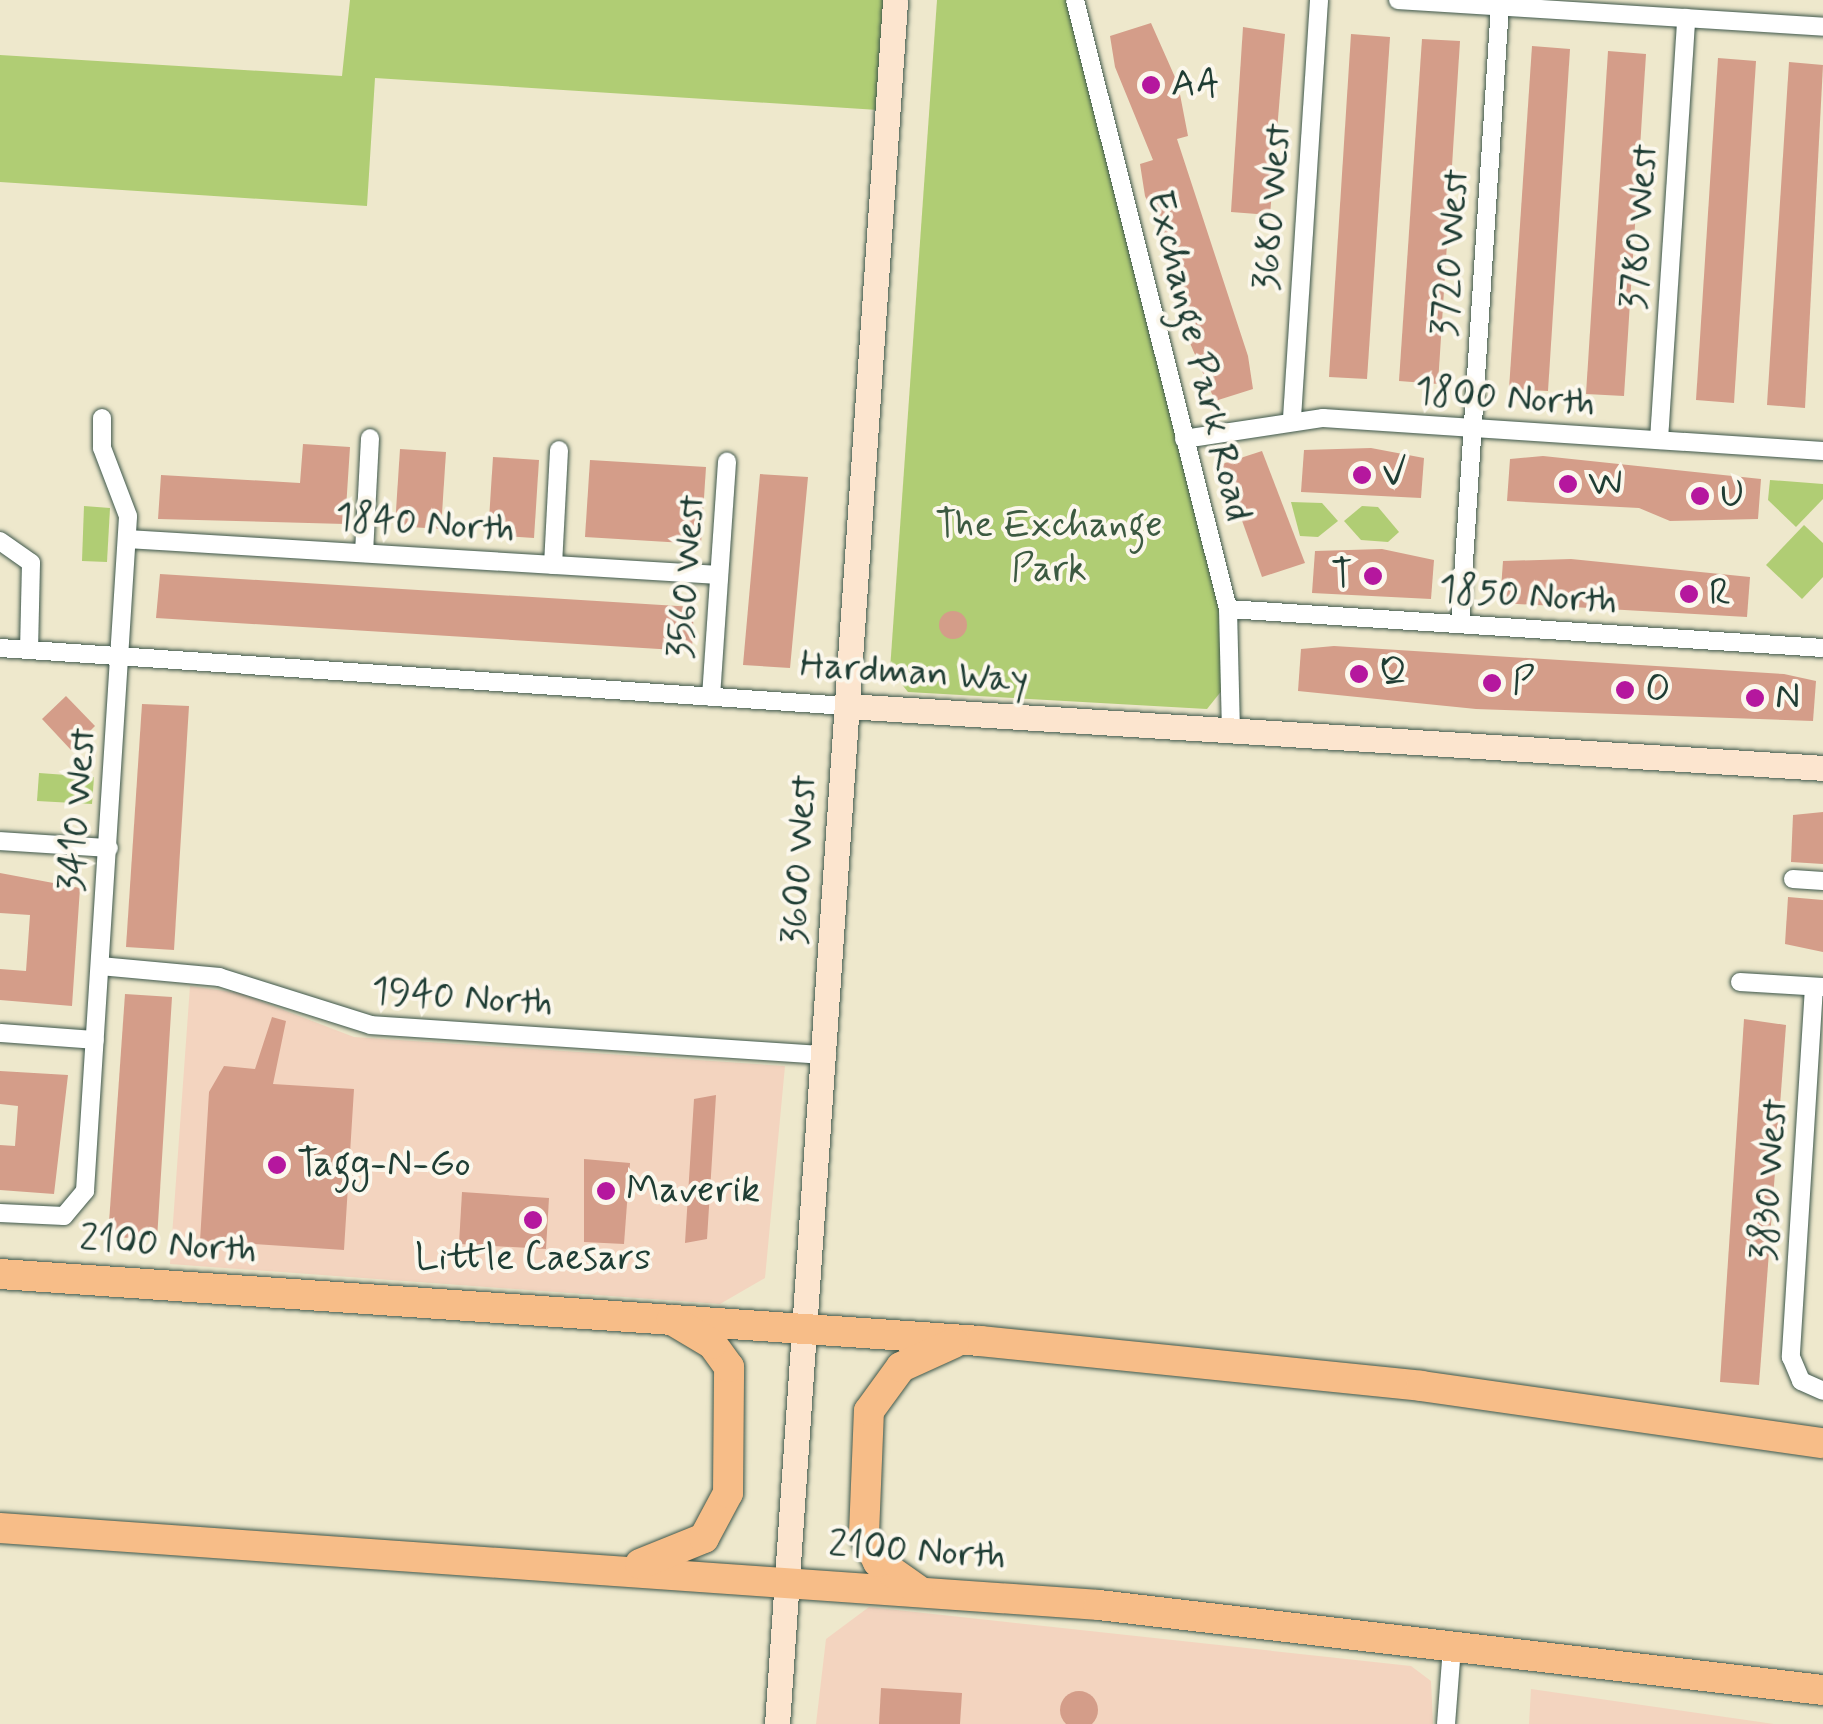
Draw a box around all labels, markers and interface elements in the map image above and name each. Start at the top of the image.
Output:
place label: AA [1171,62,1220,108]
marker: AA [1140,74,1162,96]
street label: 3680 West [1244,122,1302,292]
street label: 3780 West [1611,143,1669,311]
street label: 3720 West [1422,167,1480,339]
street label: Exchange Park Road [1136,192,1260,520]
street label: 1800 North [1413,369,1597,427]
place label: V [1382,452,1407,498]
place label: W [1588,461,1622,507]
marker: V [1351,464,1373,486]
marker: W [1557,473,1579,495]
place label: U [1720,473,1745,519]
marker: U [1689,485,1711,507]
street label: 3560 West [659,493,715,661]
street label: 1840 North [334,495,516,553]
park label: The Exchange Park [938,503,1160,592]
place label: T [1331,553,1353,599]
marker: T [1362,565,1384,587]
street label: 1850 North [1437,567,1619,625]
place label: R [1709,571,1731,617]
marker: R [1678,583,1700,605]
street label: Hardman Way [796,642,1032,704]
place label: Q [1379,651,1407,697]
place label: P [1512,660,1535,706]
marker: Q [1348,663,1370,685]
place label: O [1645,667,1671,713]
marker: P [1481,672,1503,694]
place label: N [1775,675,1800,721]
marker: O [1614,679,1636,701]
marker: N [1744,687,1766,709]
street label: 3410 West [50,726,106,894]
street label: 3600 West [773,774,827,946]
street label: 1940 North [370,969,554,1027]
street label: 3830 West [1742,1097,1798,1263]
place label: Tagg-N-Go [297,1142,471,1188]
marker: Tagg-N-Go [266,1154,288,1176]
place label: Maverik [626,1168,760,1214]
marker: Maverik [595,1180,617,1202]
marker: Little Caesars [522,1209,544,1231]
street label: 2100 North [78,1216,258,1274]
place label: Little Caesars [409,1236,657,1282]
street label: 2100 North [827,1522,1007,1580]

